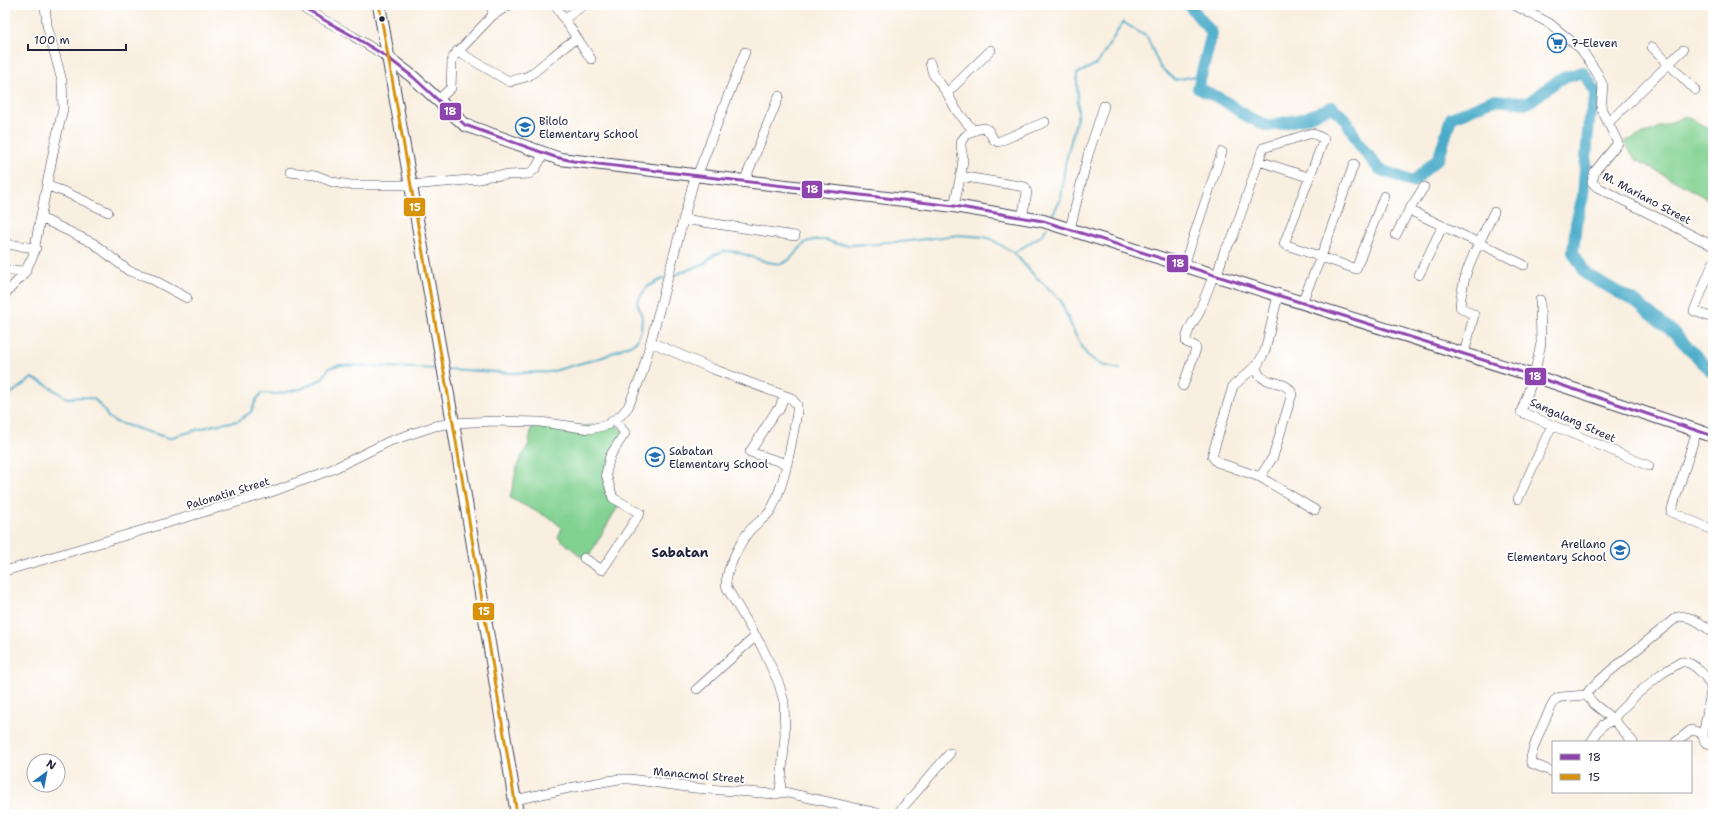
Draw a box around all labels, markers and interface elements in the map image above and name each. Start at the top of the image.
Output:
unlabelled marker [377,14,387,24]
scale bar [28,26,126,52]
text: 100 m [34,32,70,48]
supermarket icon: 7-Eleven [1546,32,1568,54]
place label: 7-Eleven [1571,36,1618,51]
line badge: 18 [439,102,462,121]
text: 18 [444,104,457,119]
place label: Bilolo Elementary School [539,114,639,142]
school or university icon: Bilolo Elementary School [514,116,536,138]
street label: M. Mariano Street [1600,169,1694,228]
line badge: 18 [801,180,823,199]
text: 18 [806,182,819,197]
line badge: 15 [403,197,426,217]
text: 15 [409,200,421,215]
line badge: 18 [1166,254,1189,273]
text: 18 [1172,256,1185,271]
line badge: 18 [1524,367,1547,386]
text: 18 [1529,369,1542,384]
street label: Sangalang Street [1527,395,1618,446]
place label: Sabatan Elementary School [669,444,769,472]
school or university icon: Sabatan Elementary School [644,446,666,468]
street label: Palonatin Street [185,474,272,513]
place label: Arellano Elementary School [1507,537,1607,565]
school or university icon: Arellano Elementary School [1609,539,1631,561]
district label: Sabatan [652,544,709,561]
line badge: 15 [472,602,495,621]
text: 15 [478,604,490,619]
legend [1552,741,1692,793]
text: 18 [1588,749,1601,765]
north arrow [26,753,66,793]
text: N [43,756,59,774]
street label: Manacmol Street [653,764,745,787]
text: 15 [1588,769,1600,785]

